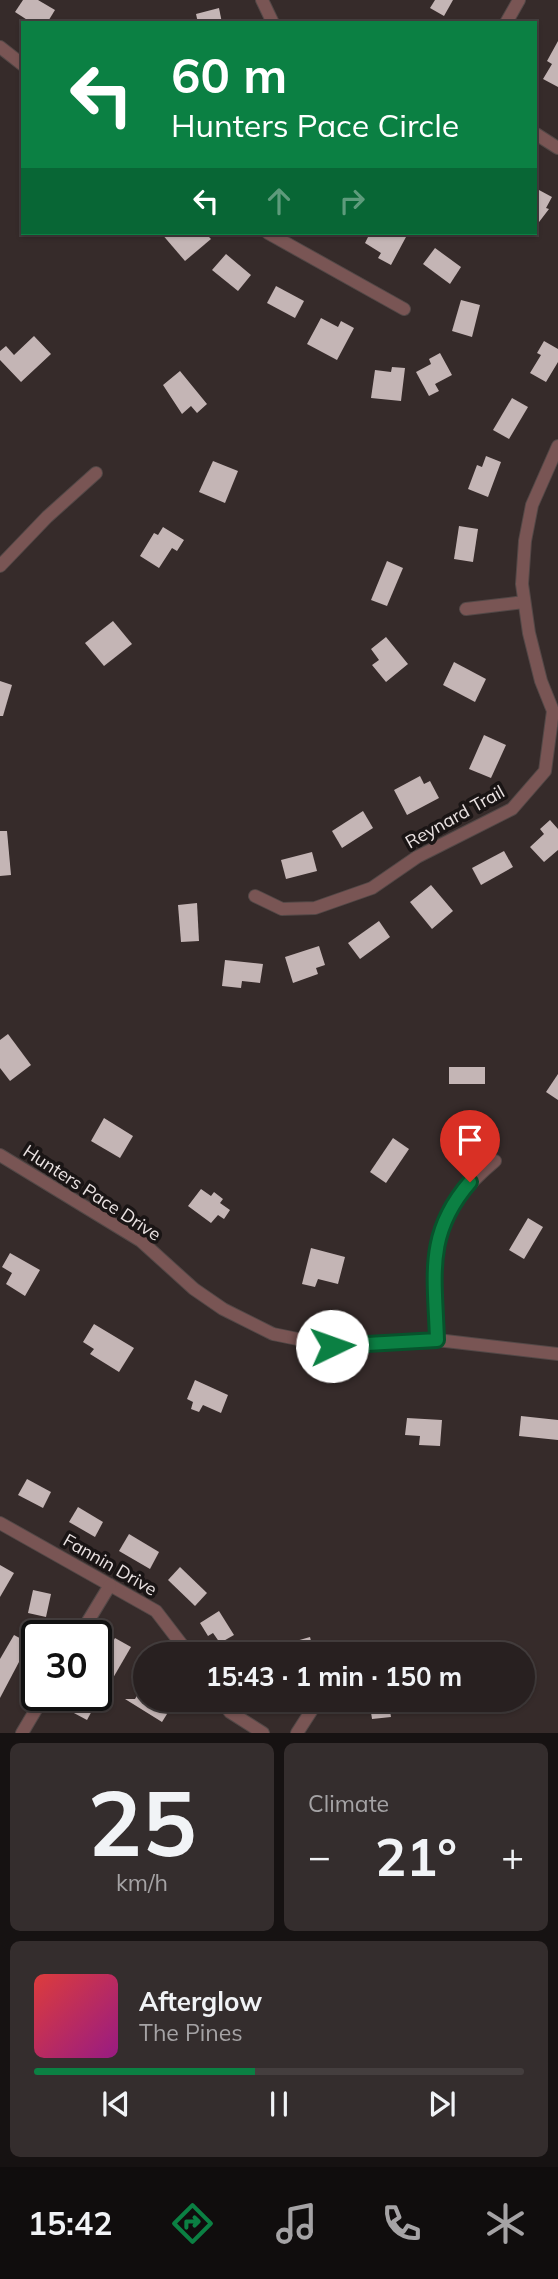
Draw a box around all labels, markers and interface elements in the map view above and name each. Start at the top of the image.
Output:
text: 60 m [171,44,287,105]
icon: left [56,49,147,140]
text: Hunters Pace Circle [171,105,459,145]
icon: left [187,182,225,220]
icon: ahead [260,182,298,220]
icon: right [333,182,371,220]
street label: Reynard Trail [401,780,508,853]
pin [440,1110,500,1182]
icon: arrive [451,1121,489,1159]
street label: Hunters Pace Drive [19,1139,165,1246]
position arrow [295,1309,369,1383]
street label: Fannin Drive [59,1528,161,1601]
speed limit sign: 30 [21,1620,112,1711]
text: 15:43 · 1 min · 150 m [206,1660,462,1693]
text: 25 [87,1765,197,1879]
text: Climate [308,1789,389,1818]
text: 21° [375,1824,457,1889]
text: − [308,1832,331,1880]
text: + [501,1832,524,1880]
text: km/h [116,1868,168,1897]
text: Afterglow [139,1985,262,2018]
text: The Pines [139,2018,243,2047]
icon: previous [97,2085,135,2123]
icon: pause [260,2085,298,2123]
icon: next [423,2085,461,2123]
icon: directions [168,2199,217,2248]
icon: music [272,2199,321,2248]
icon: phone [377,2199,426,2248]
icon: climate [481,2199,530,2248]
text: 15:42 [28,2203,112,2243]

